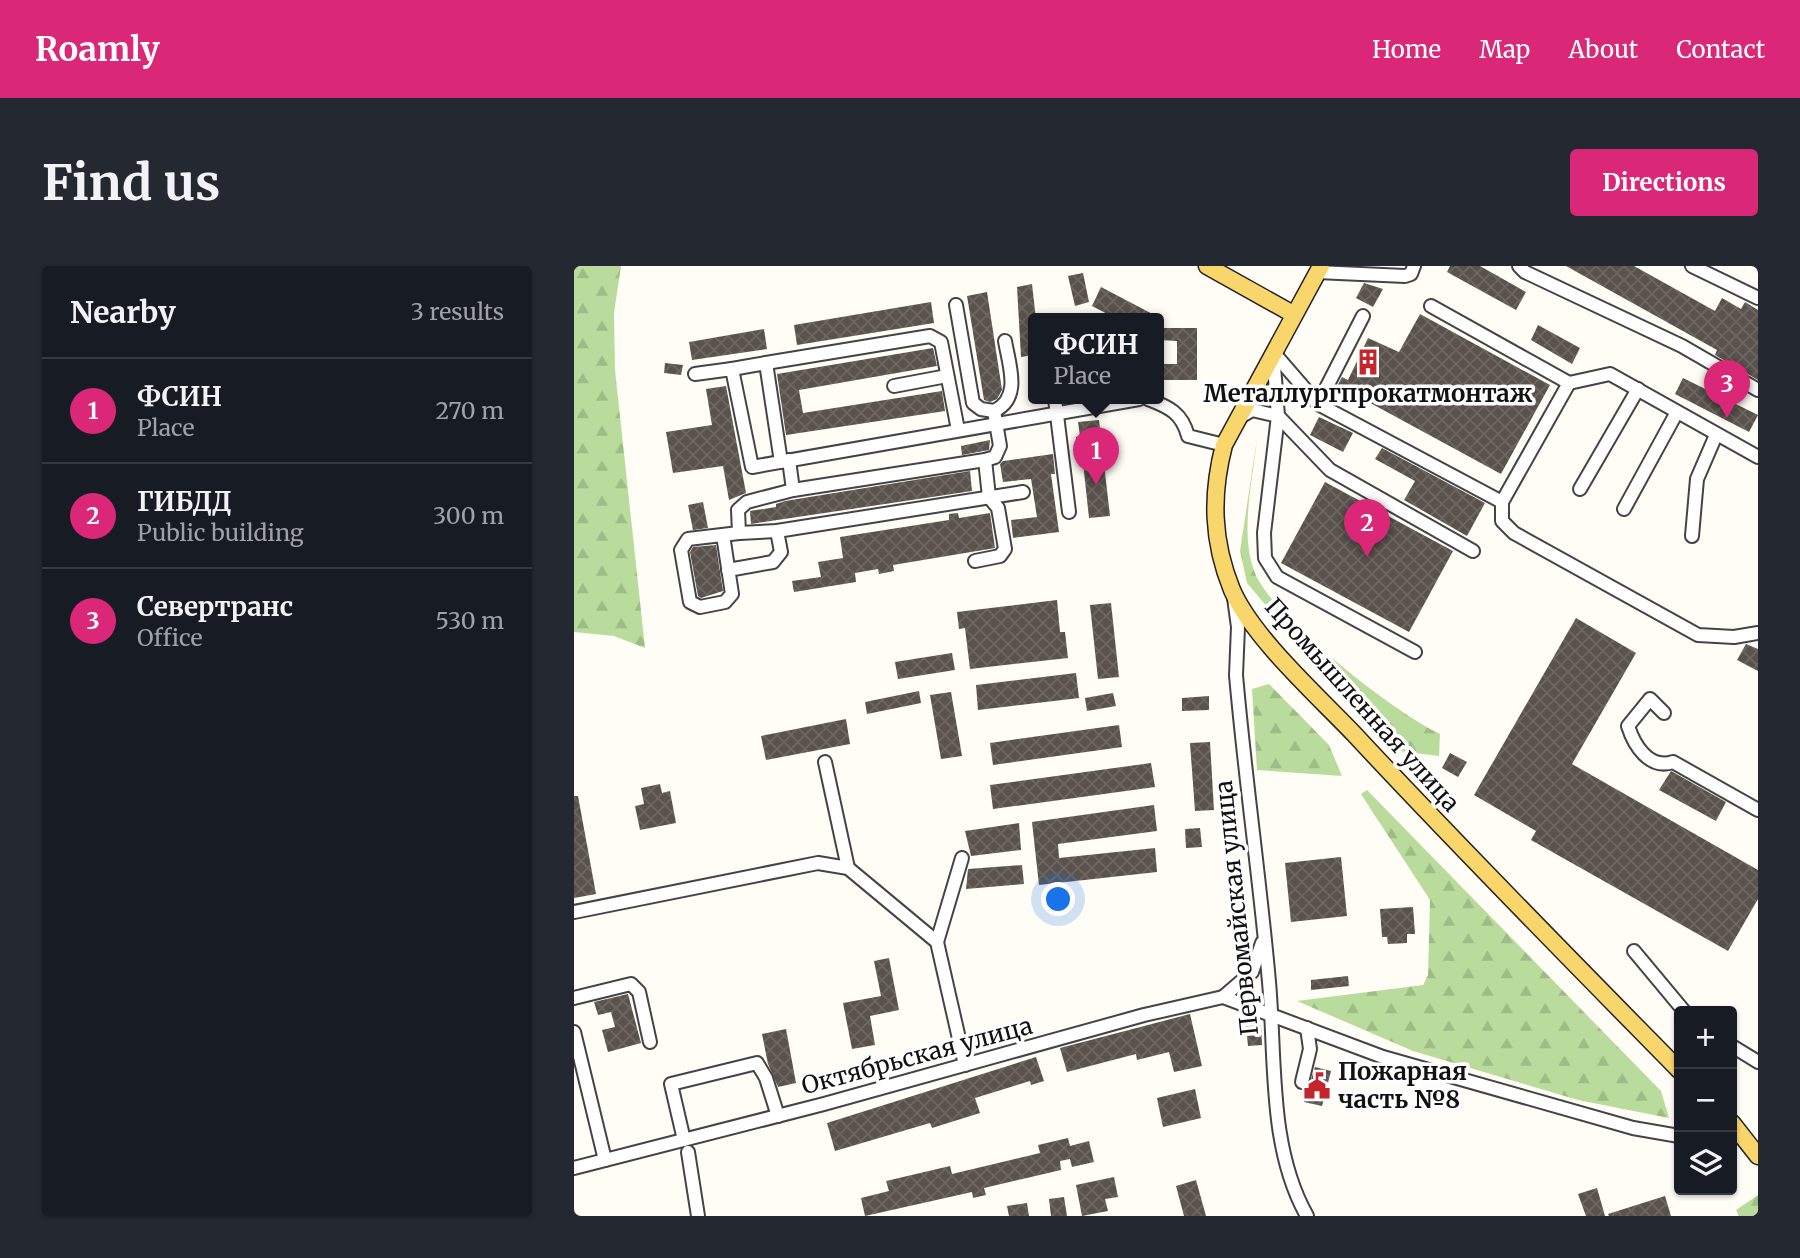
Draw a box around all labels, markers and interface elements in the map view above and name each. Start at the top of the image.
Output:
text: Roamly [35,29,160,70]
text: Home [1372,34,1441,65]
text: Map [1479,34,1530,65]
text: About [1568,34,1638,65]
text: Contact [1676,34,1765,65]
button: Directions [1570,149,1758,216]
text: Find us [42,152,220,213]
text: Nearby [70,293,176,331]
text: 3 results [411,297,504,326]
popup [1028,313,1164,404]
text: ФСИН [1054,328,1138,361]
building icon: Металлургпрокатмонтаж [1353,347,1383,377]
pin: 3 [1704,360,1750,418]
text: Place [1054,361,1111,390]
place label: Металлургпрокатмонтаж [1204,378,1533,409]
text: ФСИН [137,380,222,413]
text: 1 [88,396,98,425]
text: 270 m [436,396,504,425]
text: Place [137,413,194,442]
pin: 1 [1073,427,1119,485]
text: ГИБДД [137,485,232,518]
pin: 2 [1344,499,1390,557]
text: 2 [86,501,100,530]
text: 300 m [433,501,504,530]
text: Public building [137,518,304,547]
text: Севертранс [137,590,293,623]
street label: Промышленная улица [1258,591,1467,818]
text: 3 [86,606,100,635]
text: 530 m [436,606,504,635]
text: Office [137,623,202,652]
street label: Первомайская улица [1208,779,1265,1037]
your location [1041,882,1075,916]
map controls [1674,1006,1737,1195]
button: + [1674,1006,1737,1069]
street label: Октябрьская улица [798,1010,1036,1101]
place label: Пожарная часть №8 [1338,1056,1467,1115]
button: − [1674,1069,1737,1132]
public building icon: Пожарная часть №8 [1302,1071,1332,1101]
button: layers [1674,1132,1737,1195]

